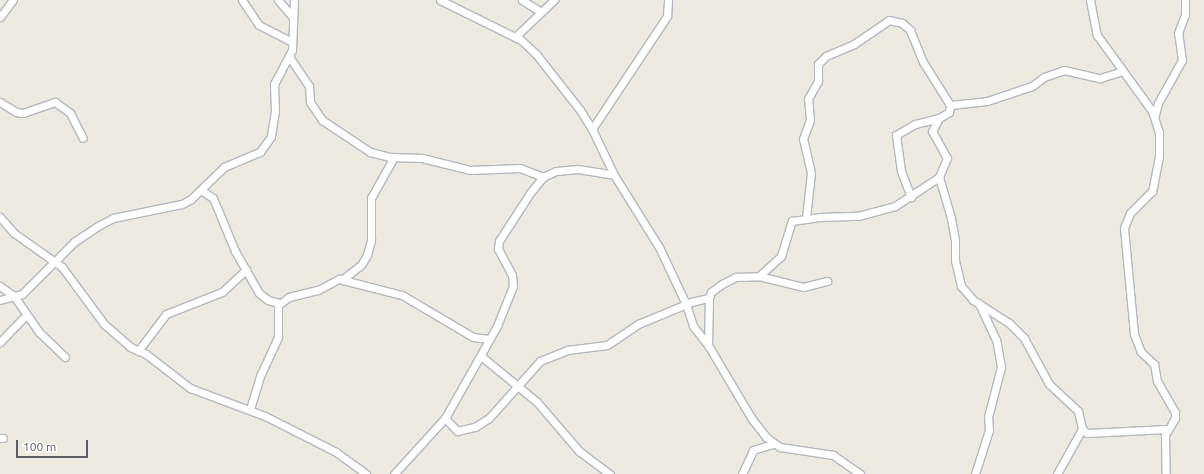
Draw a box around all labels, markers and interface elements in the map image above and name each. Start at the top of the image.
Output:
scale bar [18,432,90,458]
text: 100 m [23,440,56,453]

